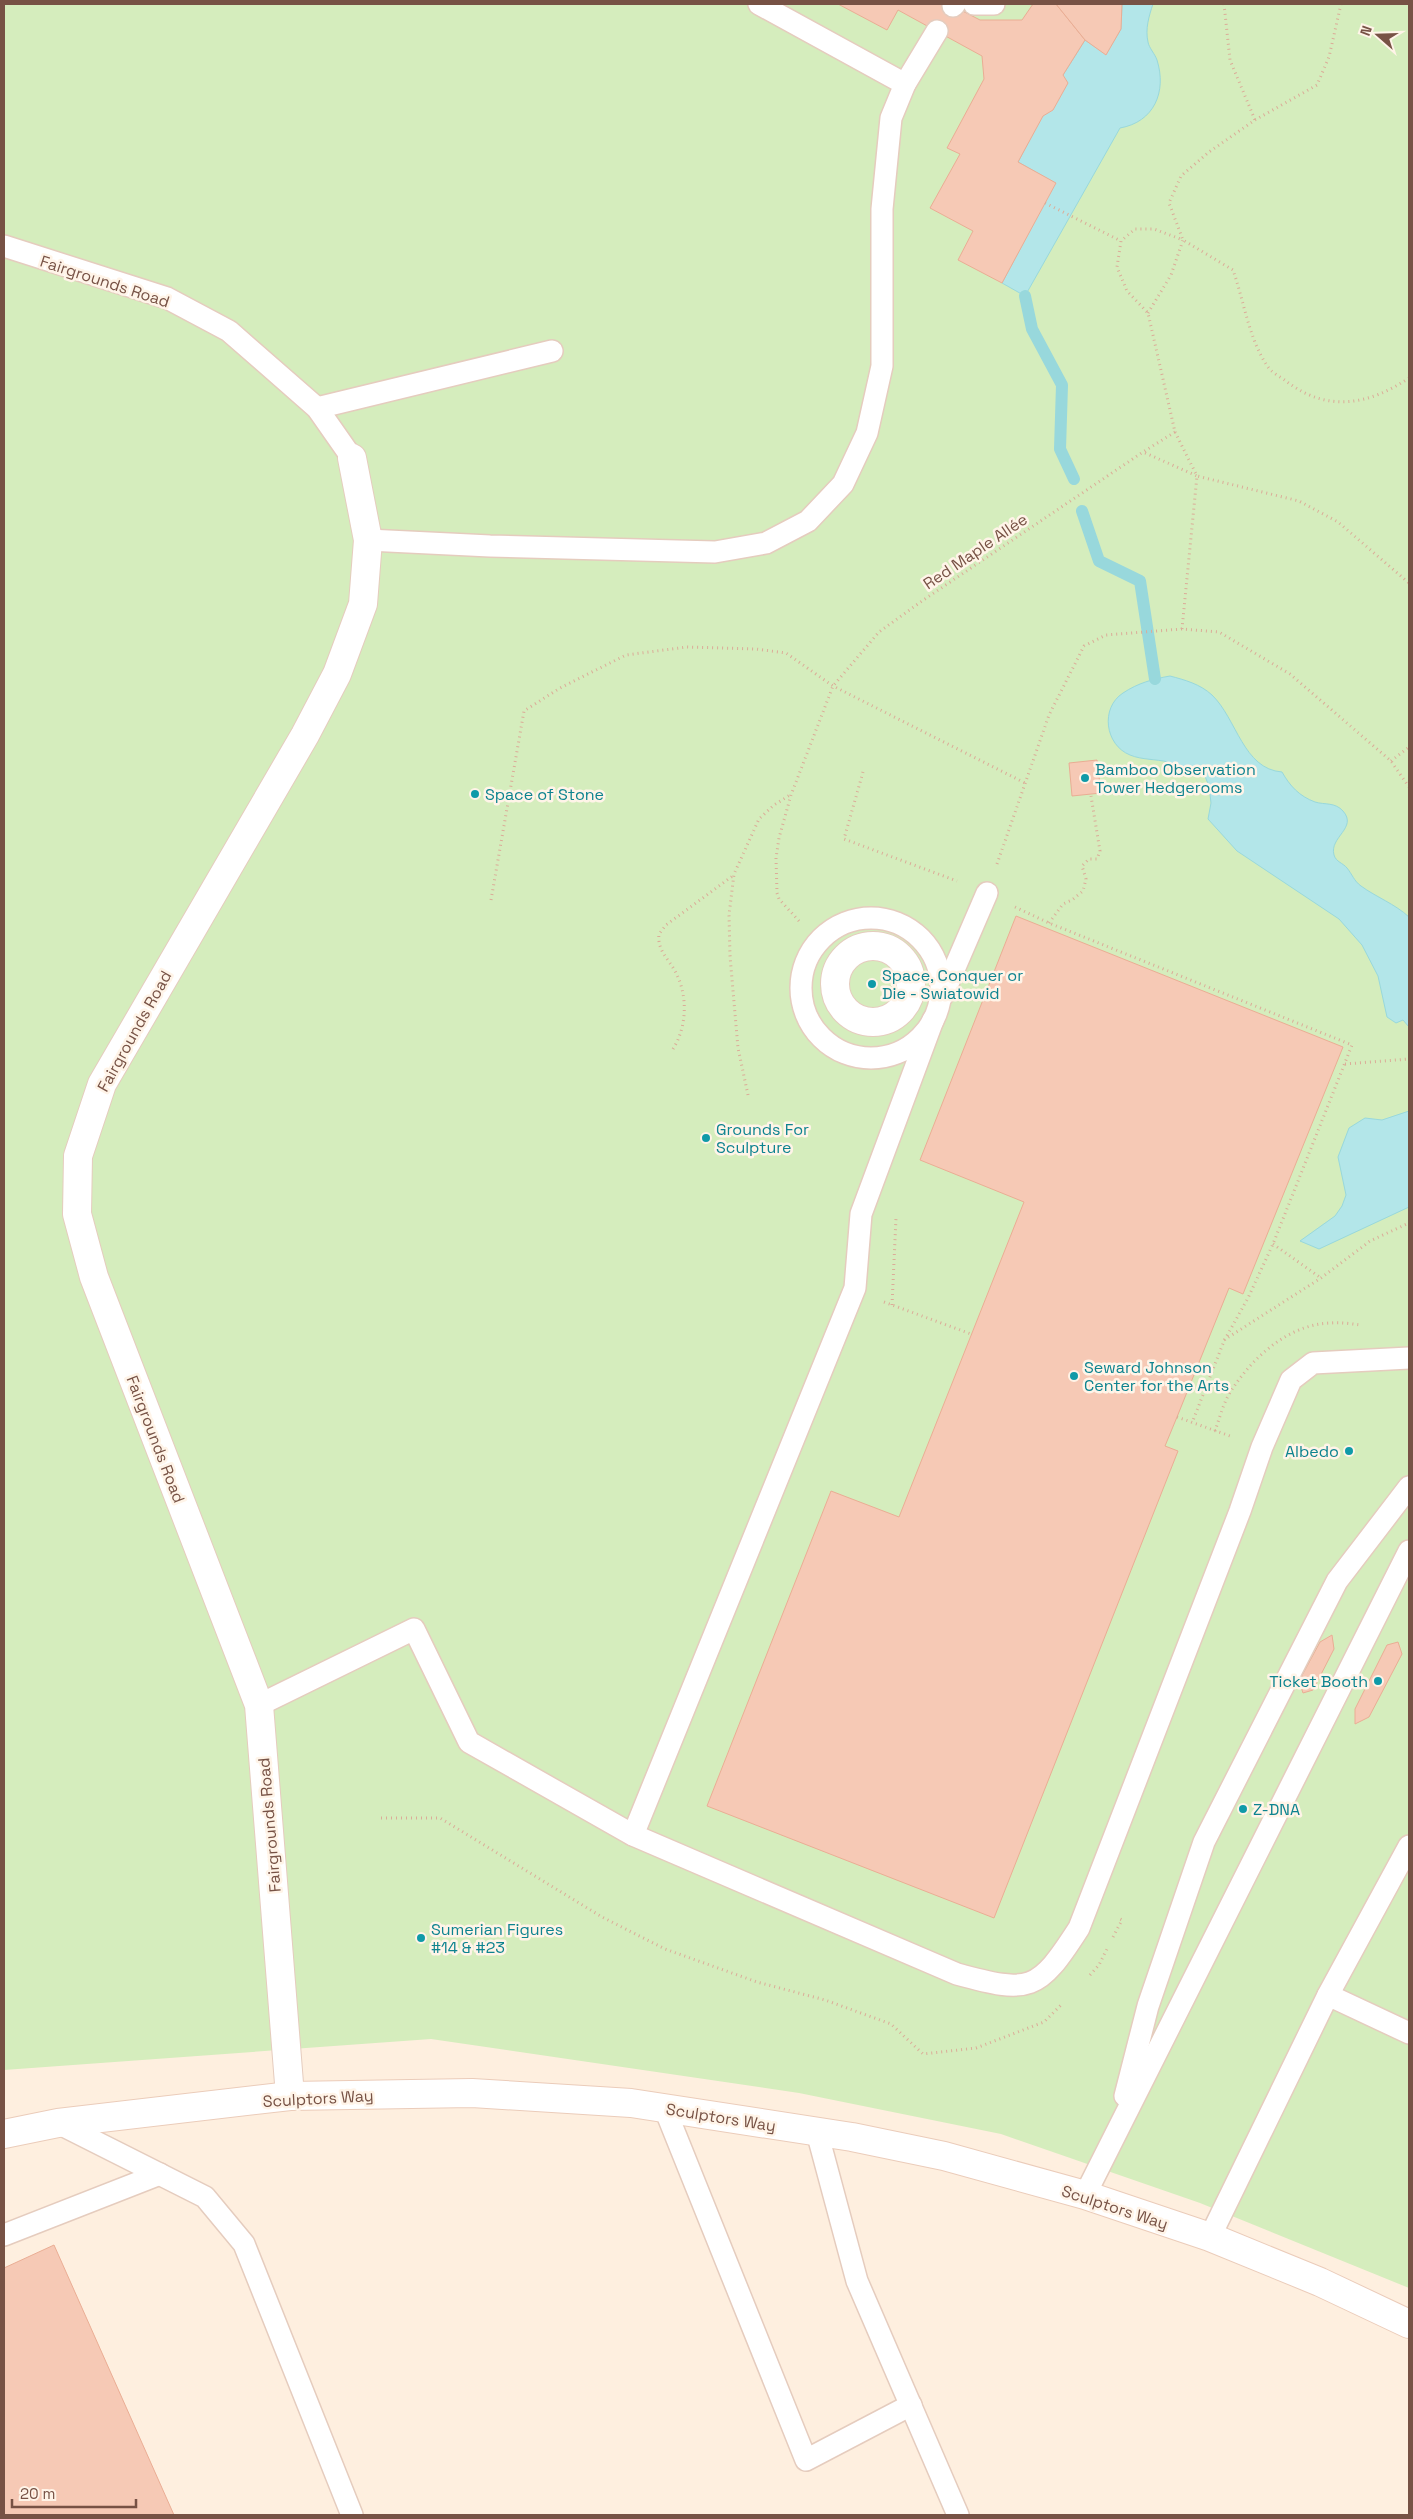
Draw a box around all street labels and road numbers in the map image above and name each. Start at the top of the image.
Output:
street label: Fairgrounds Road [37,251,172,312]
street label: Red Maple Allée [919,509,1032,594]
street label: Fairgrounds Road [93,967,176,1095]
street label: Fairgrounds Road [122,1372,190,1506]
street label: Fairgrounds Road [253,1757,286,1893]
street label: Sculptors Way [262,2085,374,2112]
street label: Sculptors Way [664,2098,777,2137]
street label: Sculptors Way [1059,2180,1171,2235]

